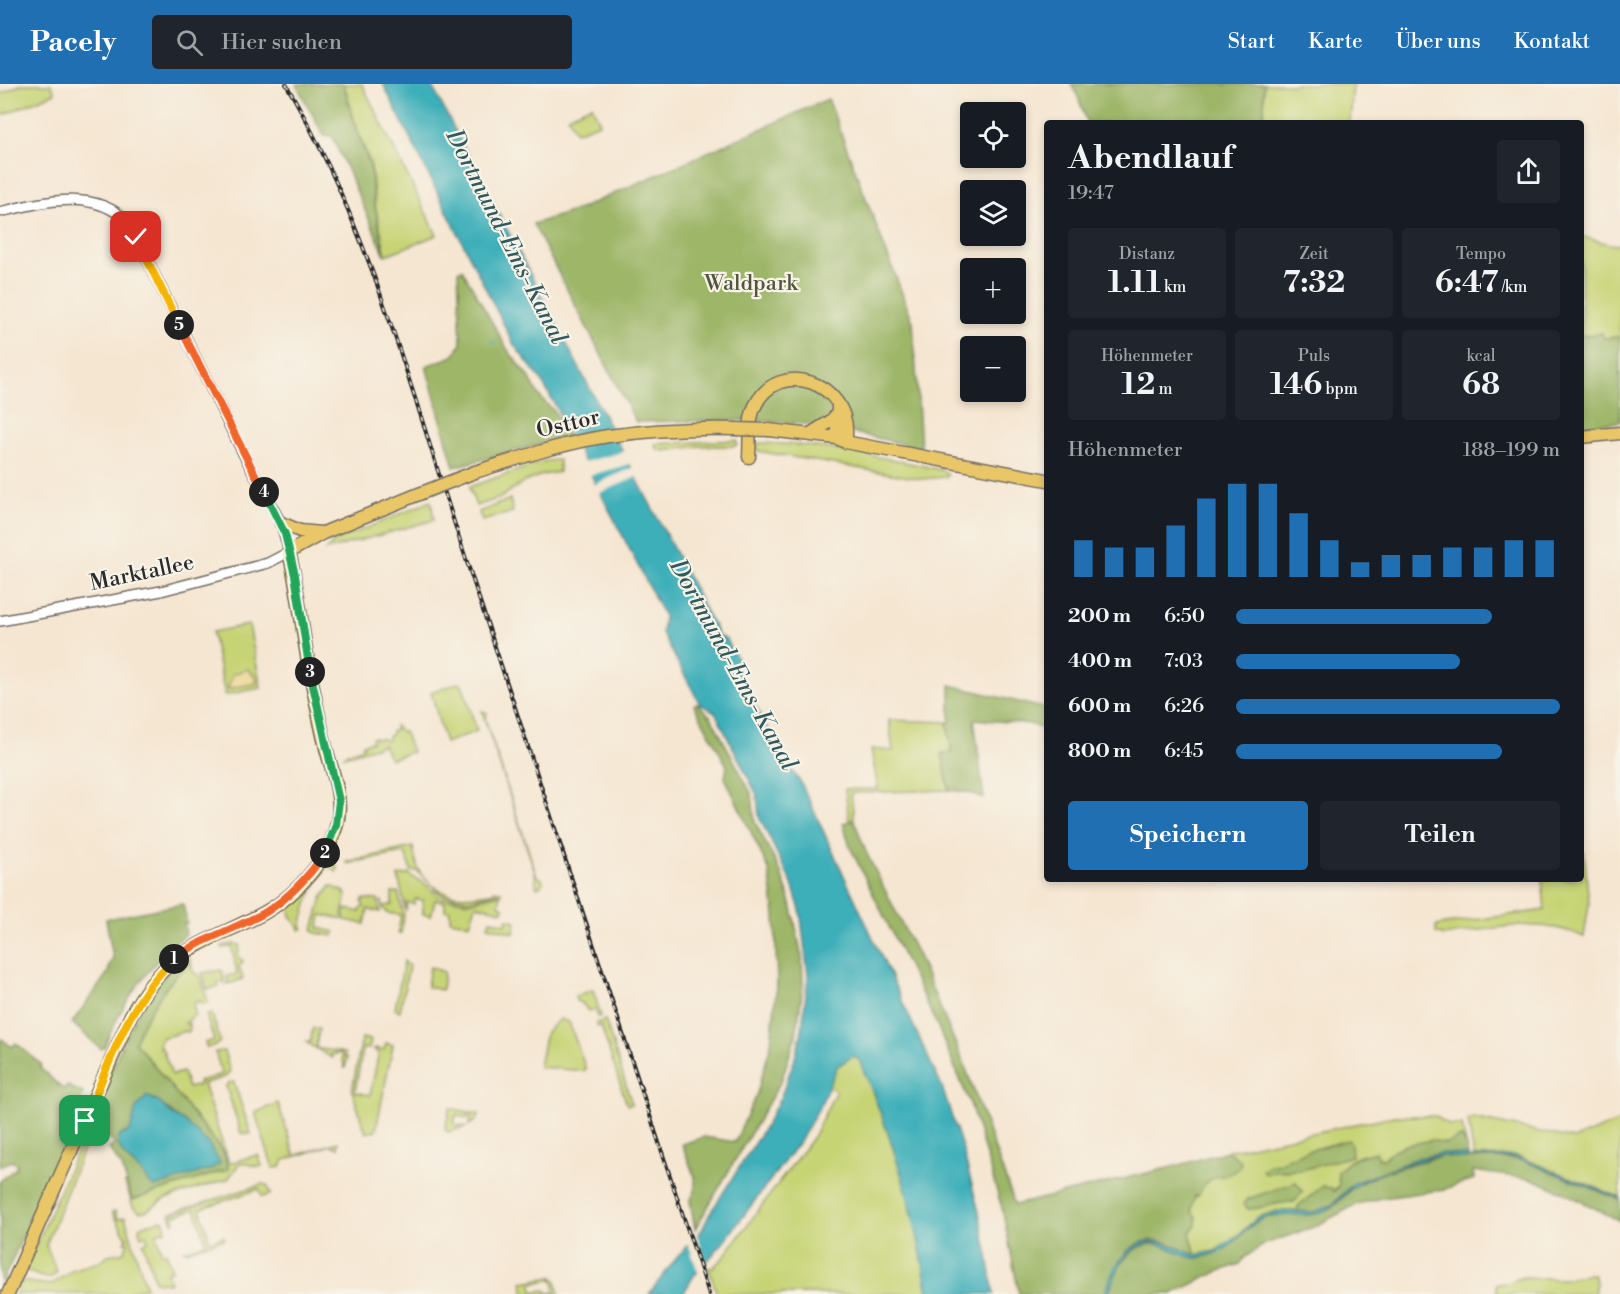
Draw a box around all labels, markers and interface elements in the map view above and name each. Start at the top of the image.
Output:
search box [152,15,572,69]
text: Pacely [30,25,116,60]
icon: search [173,26,206,59]
text: Hier suchen [221,29,342,56]
text: Start [1228,29,1275,55]
text: Karte [1308,29,1363,55]
text: Über uns [1396,29,1481,55]
text: Kontakt [1514,29,1590,55]
map controls [960,102,1026,402]
button: locate [960,102,1026,168]
water label: Dortmund-Ems-Kanal [438,123,573,350]
text: Abendlauf [1068,138,1233,179]
button: share [1497,140,1560,203]
button: layers [960,180,1026,246]
text: 19:47 [1068,181,1114,206]
pin [110,211,161,262]
icon: check [119,220,152,253]
text: Distanz [1119,244,1175,264]
text: Zeit [1299,244,1329,264]
text: Tempo [1456,244,1506,264]
button: + [960,258,1026,324]
text: 1.11 [1108,264,1161,302]
text: 7:32 [1283,264,1345,302]
text: 6:47 [1435,264,1498,302]
park label: Waldpark [703,270,799,297]
text: km [1161,277,1186,297]
text: /km [1498,277,1527,297]
pin: 5 [164,310,194,340]
text: 5 [174,315,184,335]
button: − [960,336,1026,402]
text: Höhenmeter [1101,346,1193,366]
text: Puls [1298,346,1330,366]
text: kcal [1466,346,1496,366]
text: 12 [1121,366,1155,404]
text: 146 [1270,366,1322,404]
text: 68 [1462,366,1500,404]
text: m [1155,379,1173,399]
text: bpm [1322,379,1358,399]
street label: Osttor [534,404,602,444]
text: Höhenmeter [1068,438,1182,463]
text: 188–199 m [1463,438,1560,463]
pin: 4 [249,477,279,507]
text: 4 [259,482,269,502]
street label: Marktallee [87,549,197,597]
water label: Dortmund-Ems-Kanal [662,553,804,776]
text: 200 m [1068,604,1131,629]
text: 6:50 [1164,604,1205,629]
text: 400 m [1068,649,1132,674]
text: 7:03 [1164,649,1203,674]
pin: 3 [295,657,325,687]
text: 3 [305,662,315,682]
text: 600 m [1068,694,1131,719]
text: 6:26 [1164,694,1204,719]
text: 800 m [1068,739,1131,764]
text: 6:45 [1164,739,1204,764]
button: Speichern [1068,801,1308,870]
button: Teilen [1320,801,1560,870]
pin: 2 [310,838,340,868]
text: 2 [320,843,330,863]
pin: 1 [159,944,189,974]
text: 1 [170,949,178,969]
pin [59,1095,110,1146]
icon: arrive [68,1104,101,1137]

